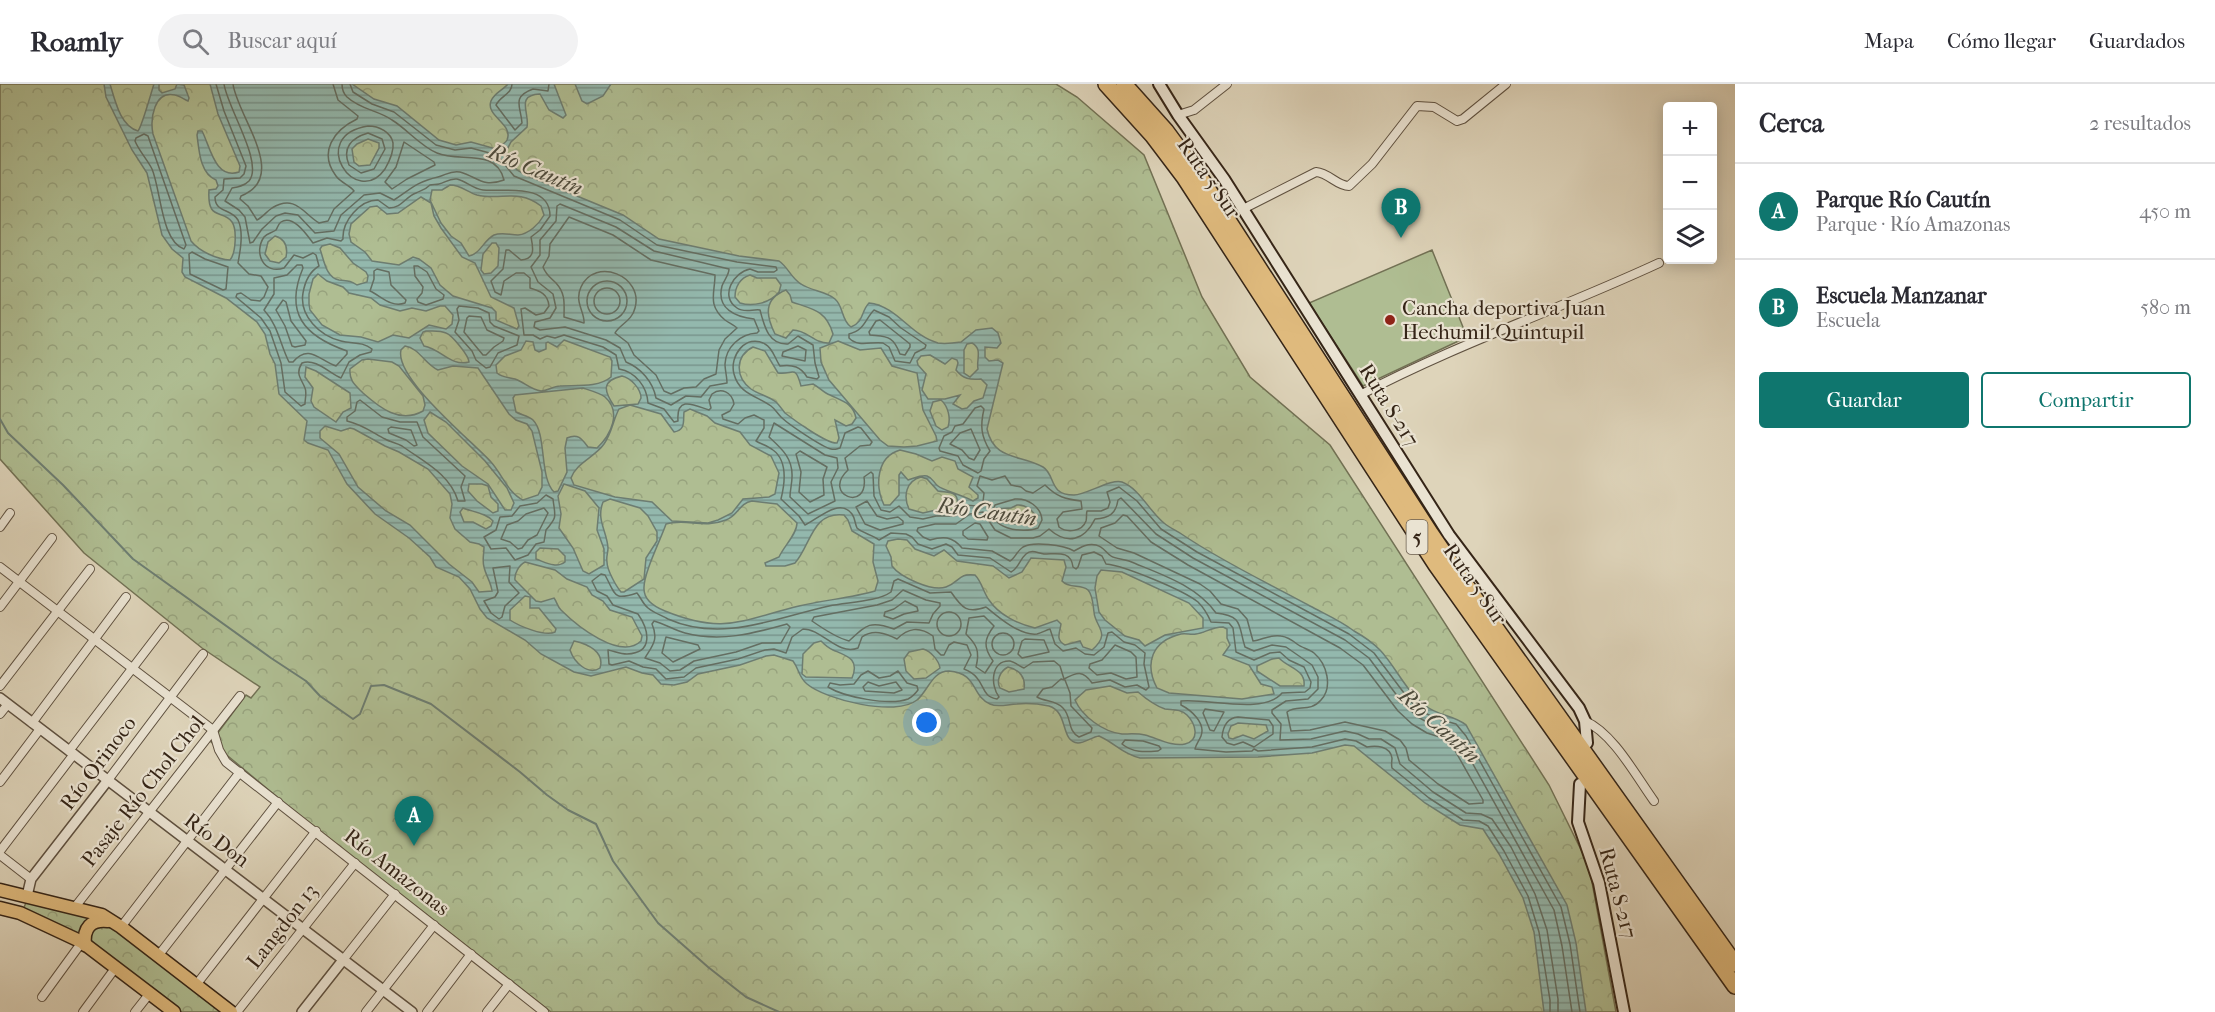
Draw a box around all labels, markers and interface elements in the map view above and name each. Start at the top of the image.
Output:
search box [158,14,578,68]
text: Roamly [30,25,122,58]
icon: search [179,25,212,58]
text: Buscar aquí [227,28,337,54]
text: Mapa [1864,29,1914,53]
text: Cómo llegar [1947,29,2056,53]
text: Guardados [2089,29,2185,53]
map controls [1663,102,1717,264]
button: + [1663,102,1717,156]
text: Cerca [1759,108,1824,139]
text: 2 resultados [2089,112,2191,135]
street label: Ruta 5 Sur [1172,133,1246,223]
water label: Río Cautín [483,138,587,201]
button: − [1663,156,1717,210]
text: Parque Río Cautín [1816,187,1990,213]
pin: B [1382,188,1420,238]
text: A [1772,200,1785,223]
text: 450 m [2139,200,2191,223]
button: layers [1663,210,1717,264]
text: Parque · Río Amazonas [1816,213,2010,236]
text: Escuela Manzanar [1816,283,1987,309]
place label: Cancha deportiva Juan Hechumil Quintupil [1402,296,1605,344]
text: B [1772,296,1785,319]
text: 580 m [2140,296,2191,319]
text: Escuela [1816,309,1880,332]
marker: Cancha deportiva Juan Hechumil Quintupil [1383,313,1397,327]
street label: Ruta S-217 [1354,359,1424,451]
button: Guardar [1759,372,1969,428]
button: Compartir [1981,372,2191,428]
water label: Río Cautín [934,492,1038,532]
road number: 5 [1406,520,1428,554]
street label: Ruta 5 Sur [1438,539,1512,629]
water label: Río Cautín [1392,681,1485,769]
your location [912,708,941,737]
street label: Pasaje Río Chol Chol [77,711,210,871]
street label: Río Orinoco [55,712,141,814]
pin: A [394,796,434,846]
street label: Río Don [180,808,254,872]
street label: Río Amazonas [340,824,454,921]
street label: Ruta S-217 [1594,845,1642,941]
street label: Langdon 13 [242,879,322,973]

